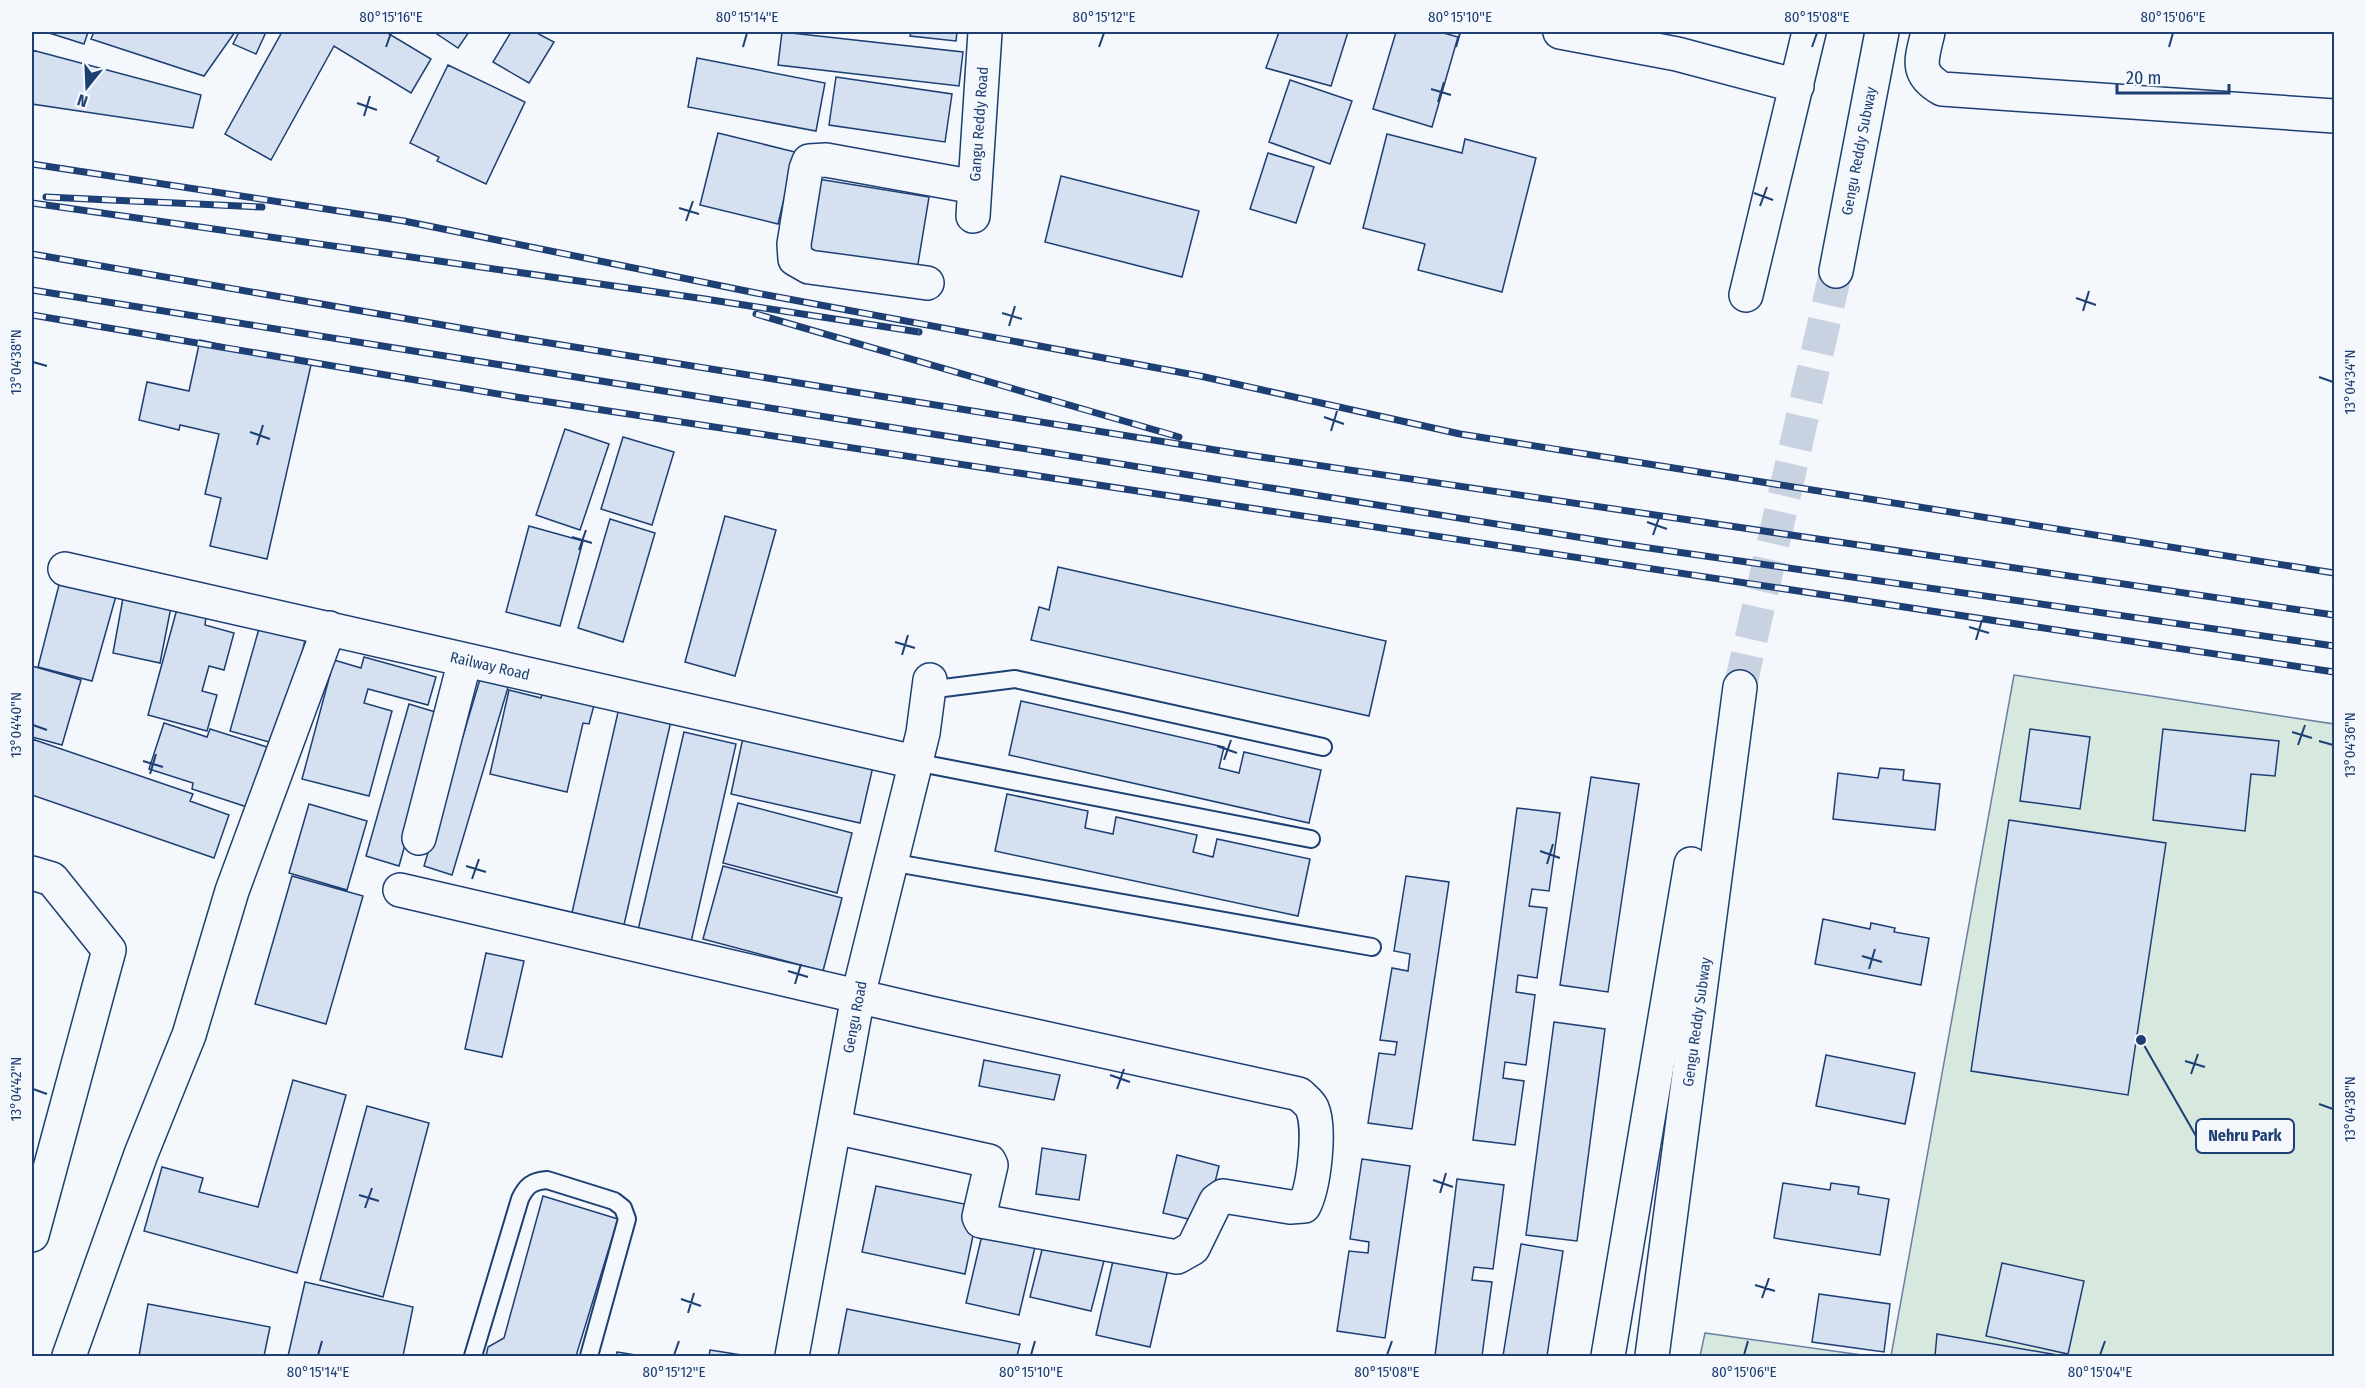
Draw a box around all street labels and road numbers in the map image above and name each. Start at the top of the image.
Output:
street label: Gangu Reddy Road [966,66,992,182]
street label: Gengu Reddy Subway [1838,85,1880,217]
street label: Railway Road [448,648,532,684]
street label: Gengu Reddy Subway [1679,956,1715,1088]
street label: Gengu Road [839,979,871,1055]

